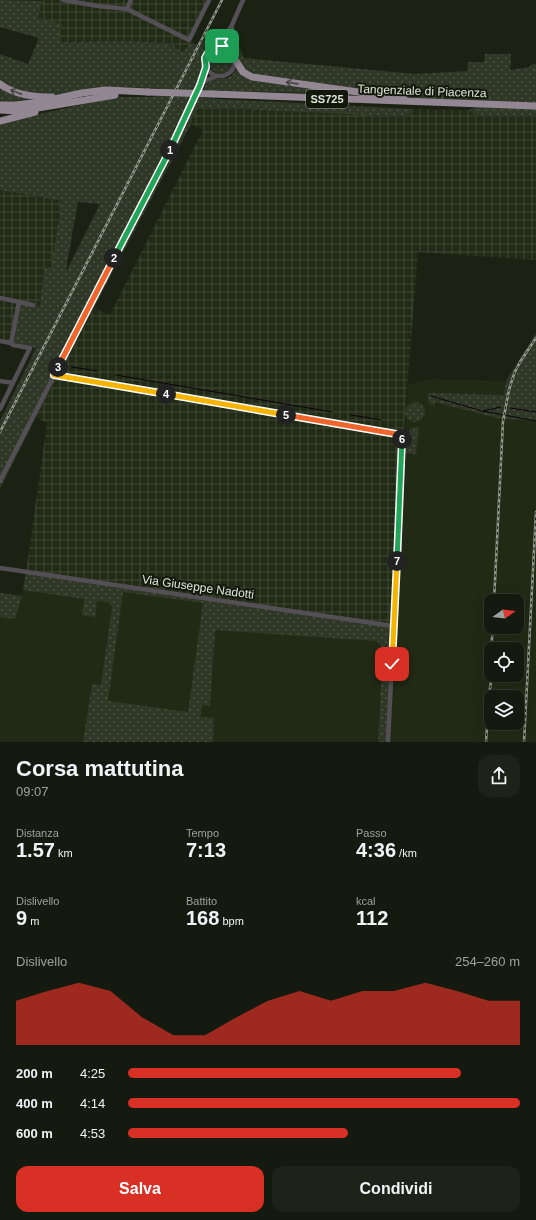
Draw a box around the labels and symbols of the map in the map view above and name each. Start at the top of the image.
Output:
pin [205,29,239,63]
one-way arrow [286,79,299,87]
street label: Tangenziale di Piacenza [357,82,487,100]
one-way arrow [11,88,23,95]
road number: SS725 [306,90,348,108]
pin: 1 [160,140,180,160]
pin: 2 [104,248,124,268]
pin: 3 [48,357,68,377]
pin: 4 [156,384,176,404]
pin: 5 [276,405,296,425]
pin: 6 [392,429,412,449]
pin: 7 [387,551,407,571]
street label: Via Giuseppe Nadotti [141,572,255,602]
north arrow [484,594,524,634]
pin [375,647,409,681]

